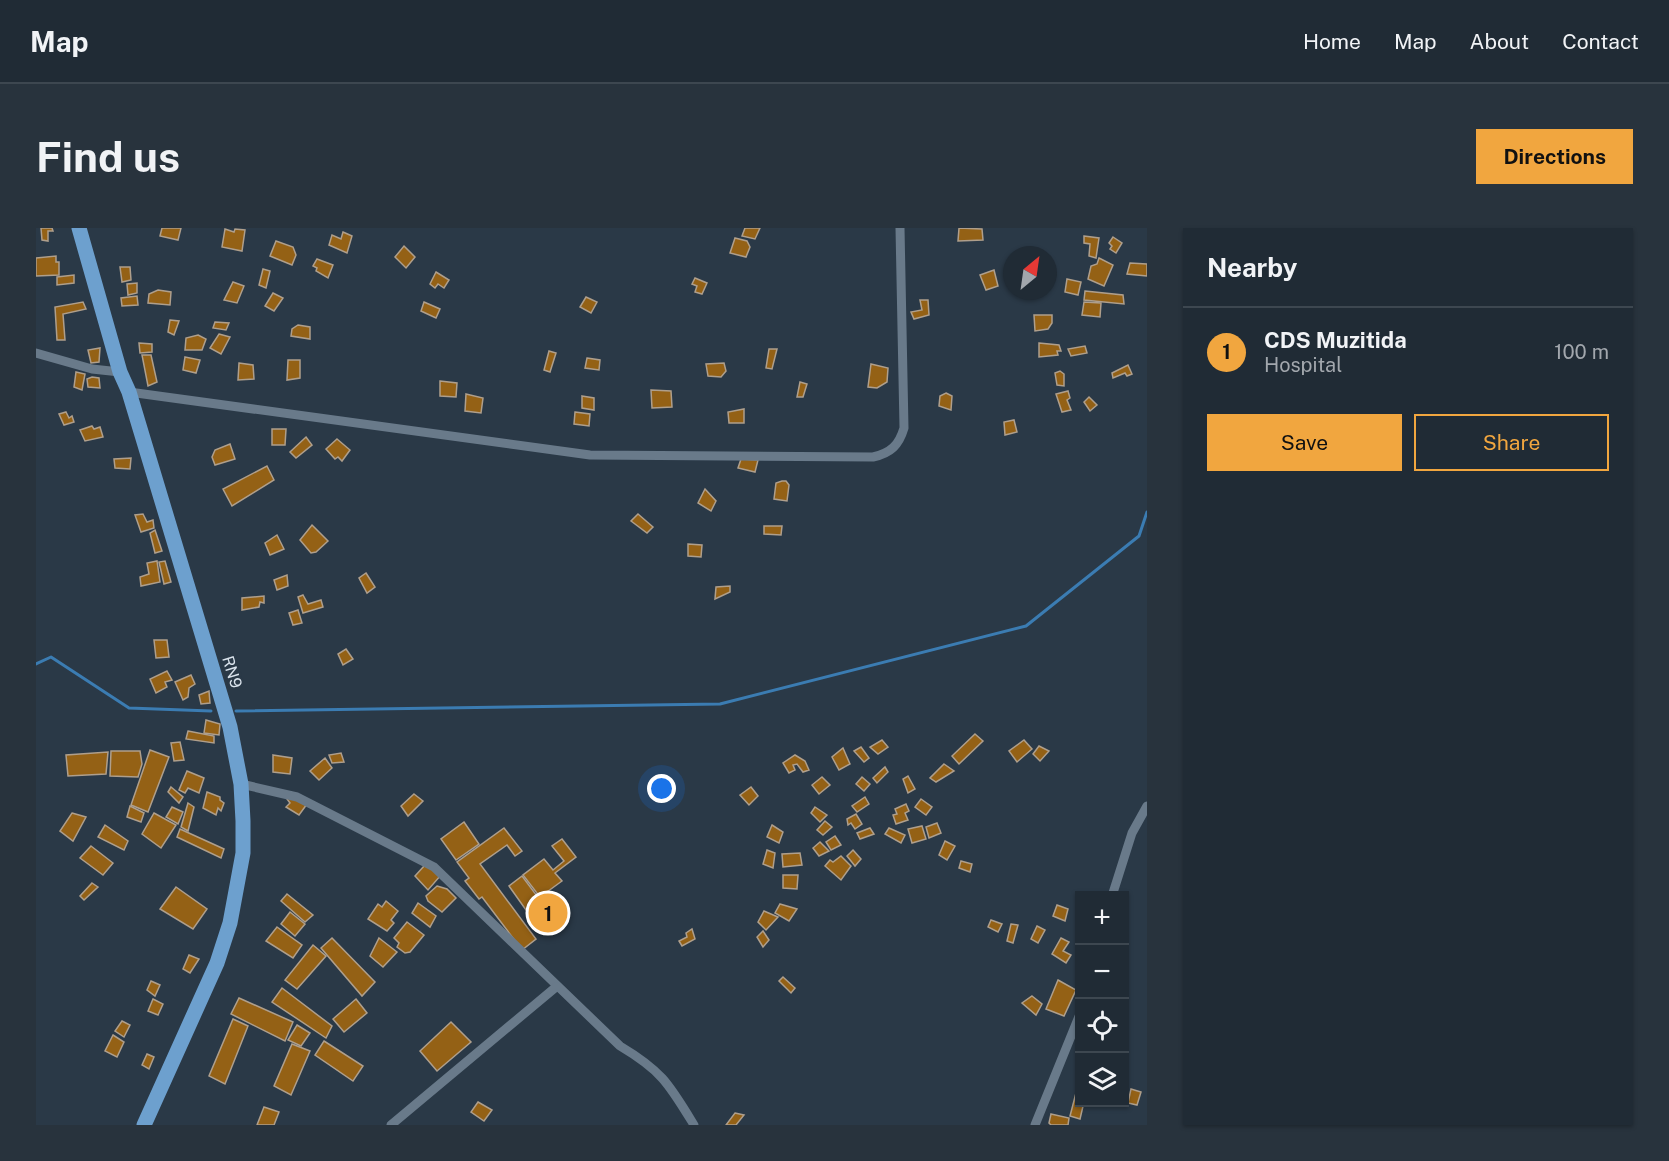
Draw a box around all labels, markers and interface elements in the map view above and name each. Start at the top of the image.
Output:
text: Map [30,25,89,58]
text: Home [1303,29,1361,54]
text: Map [1394,29,1437,54]
text: About [1470,29,1529,54]
text: Contact [1562,29,1639,54]
button: Directions [1476,129,1633,184]
text: Find us [36,132,180,181]
north arrow [1003,246,1057,300]
text: Nearby [1207,252,1297,283]
text: CDS Muzitida [1264,327,1407,353]
text: 1 [1222,340,1231,364]
text: 100 m [1554,340,1609,364]
text: Hospital [1264,353,1342,377]
button: Save [1207,414,1402,471]
button: Share [1414,414,1609,471]
street label: RN9 [218,653,246,691]
your location [647,774,676,803]
pin: 1 [528,890,568,936]
map controls [1075,891,1129,1107]
button: + [1075,891,1129,945]
button: − [1075,945,1129,999]
button: locate [1075,999,1129,1053]
button: layers [1075,1053,1129,1107]

